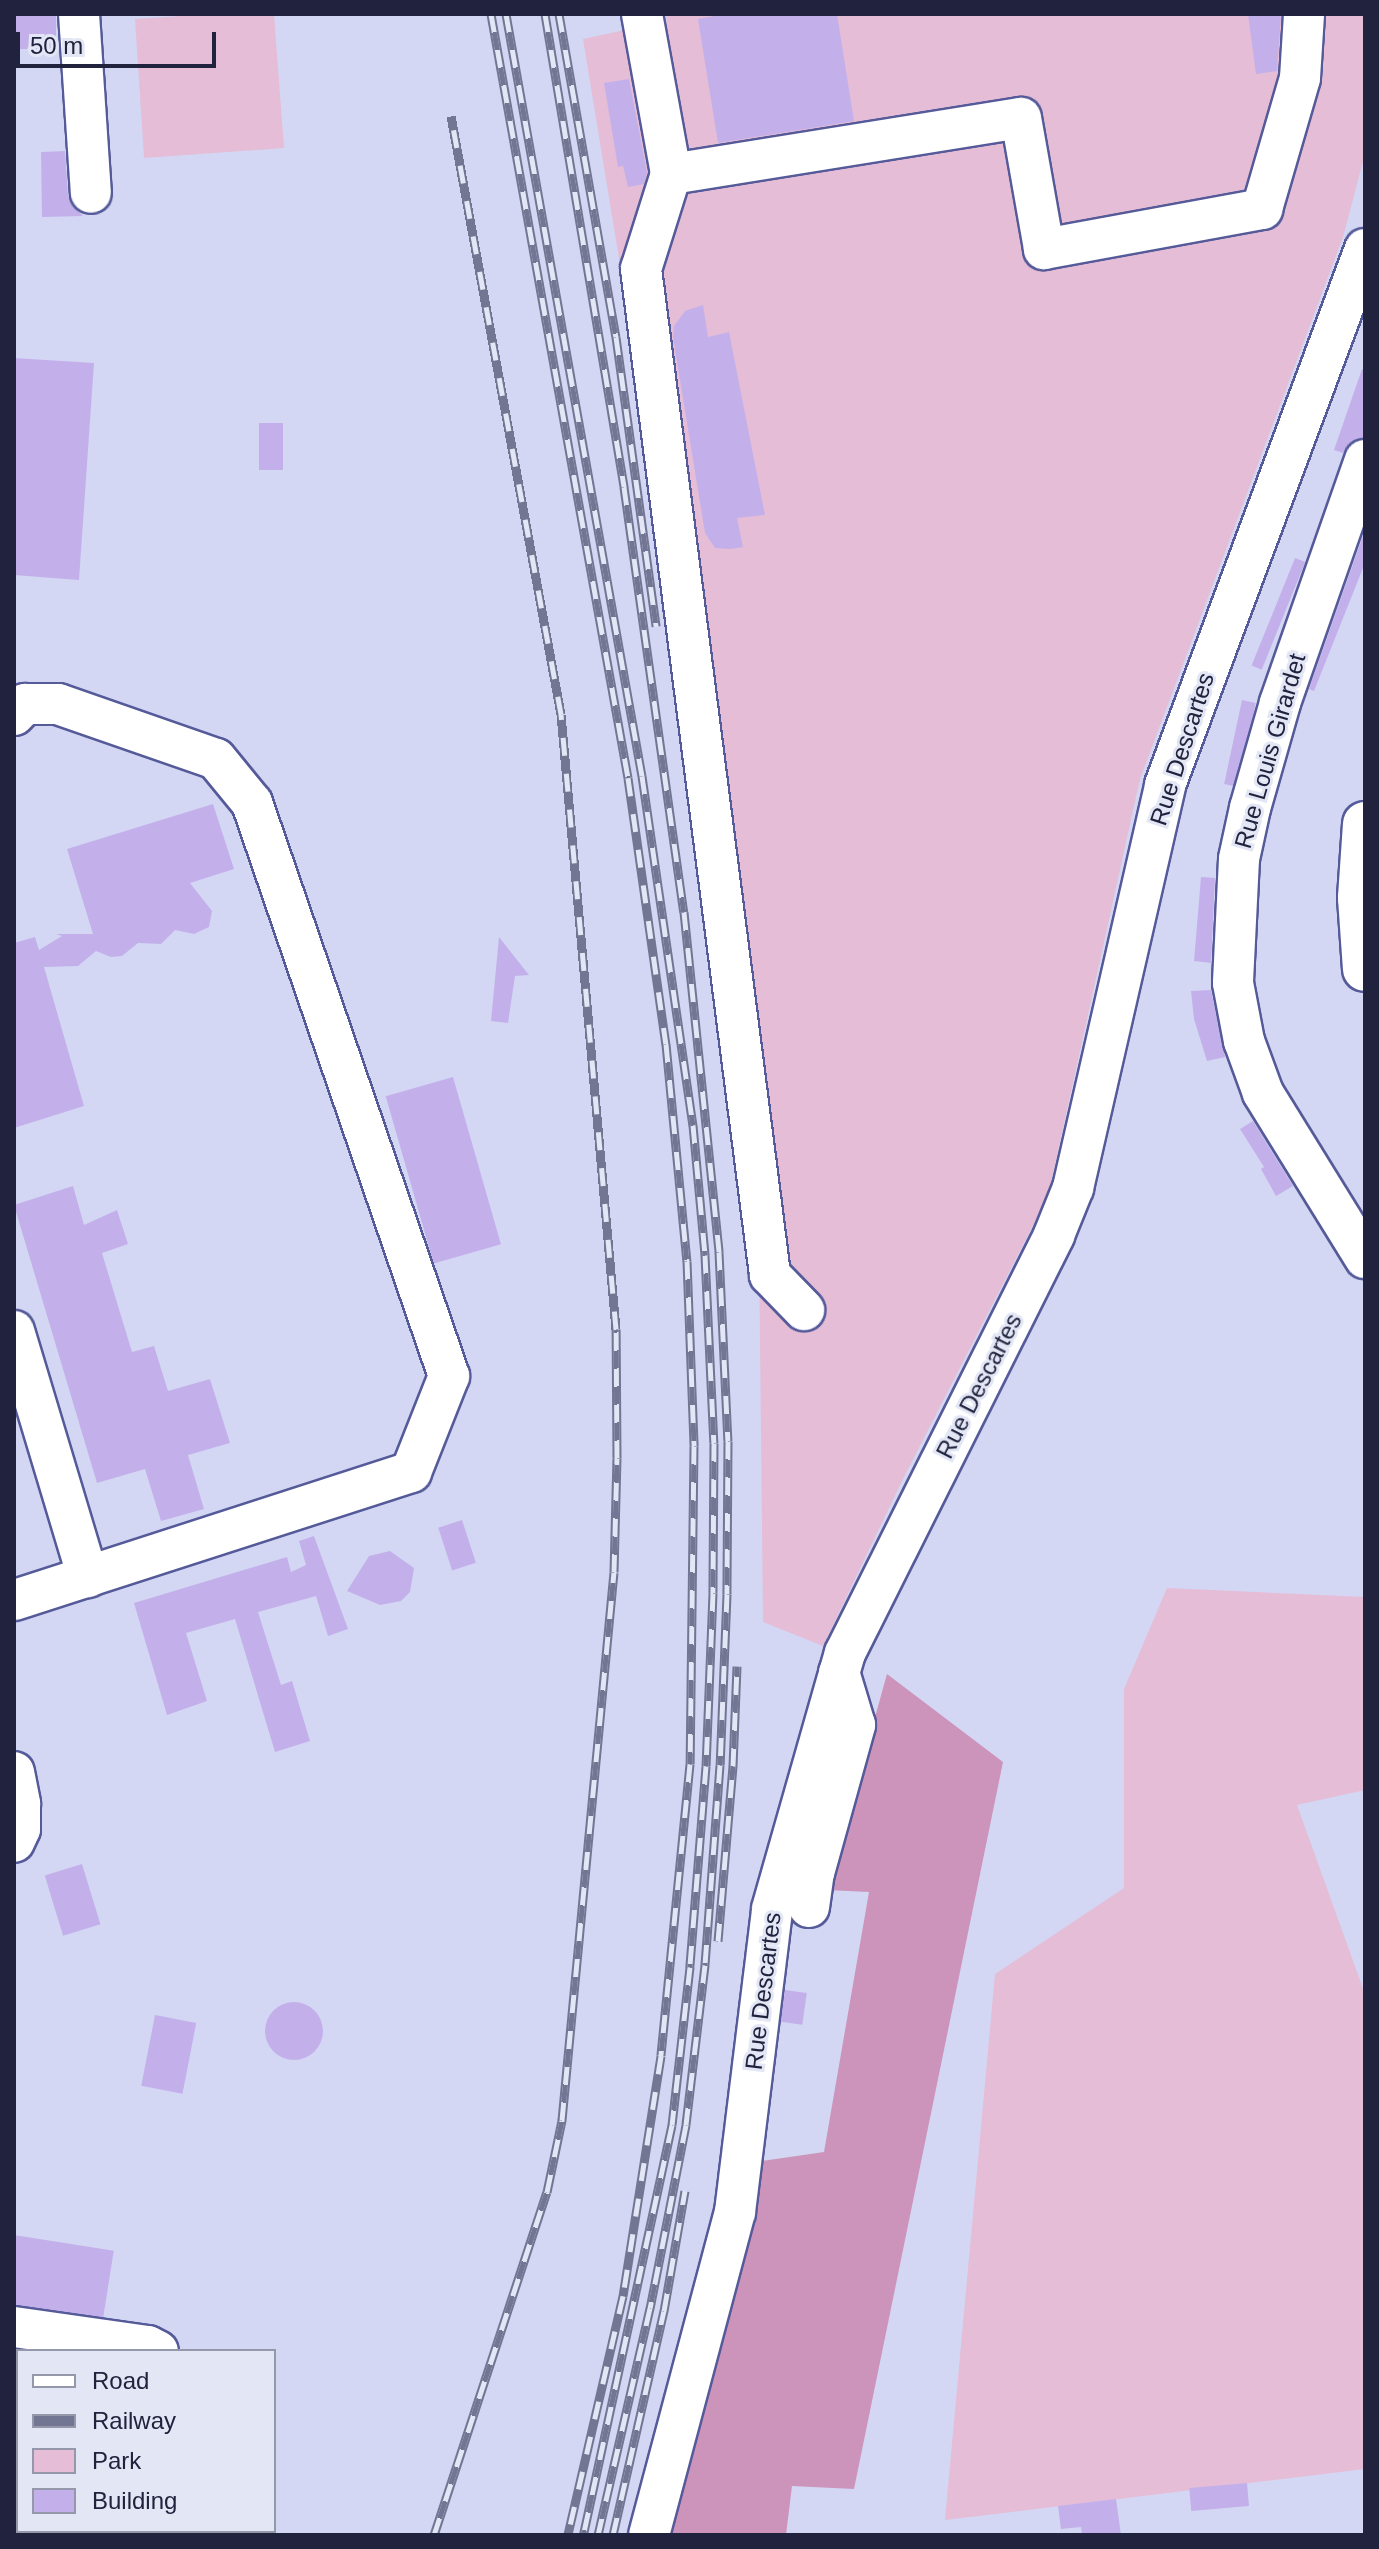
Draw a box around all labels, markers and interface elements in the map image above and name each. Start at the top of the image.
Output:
scale bar [20,16,220,66]
text: 50 m [30,32,83,59]
street label: Rue Louis Girardet [1228,650,1312,852]
street label: Rue Descartes [1144,669,1220,829]
street label: Rue Descartes [930,1309,1028,1463]
street label: Rue Descartes [739,1910,787,2072]
legend [16,2349,276,2533]
text: Road [92,2367,149,2394]
text: Railway [92,2407,176,2434]
text: Park [92,2447,141,2474]
text: Building [92,2487,177,2514]

